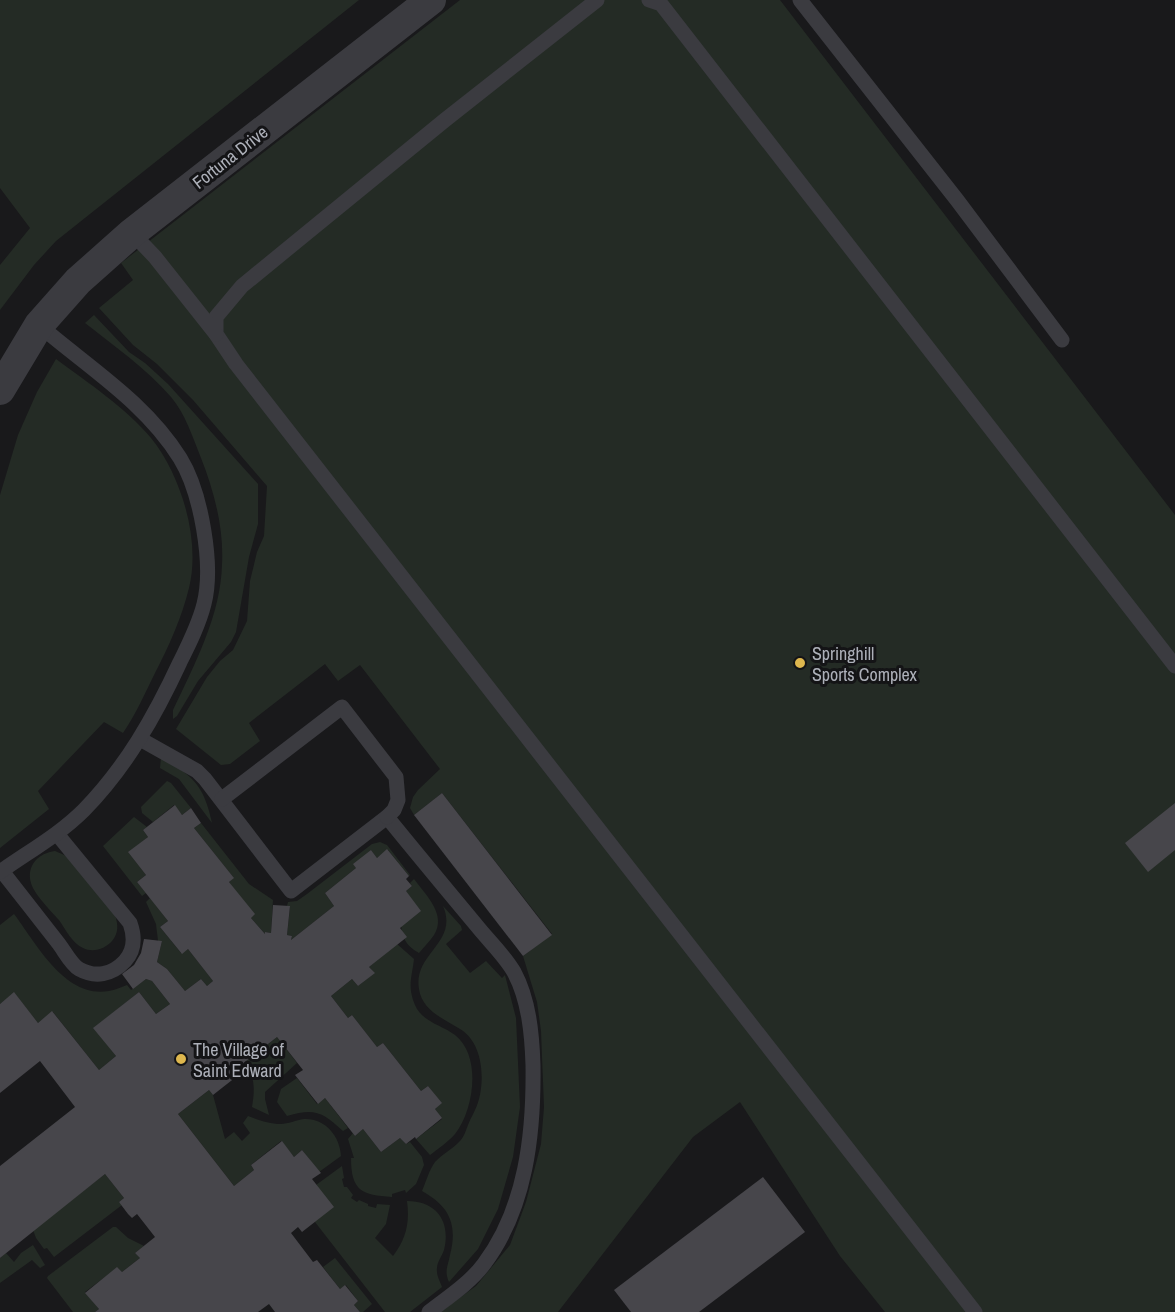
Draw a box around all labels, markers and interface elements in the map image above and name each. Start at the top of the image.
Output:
street label: Fortuna Drive [187,120,273,194]
place label: Springhill Sports Complex [812,641,918,687]
marker: Springhill Sports Complex [793,656,807,670]
place label: The Village of Saint Edward [193,1037,285,1083]
marker: The Village of Saint Edward [174,1052,188,1066]

